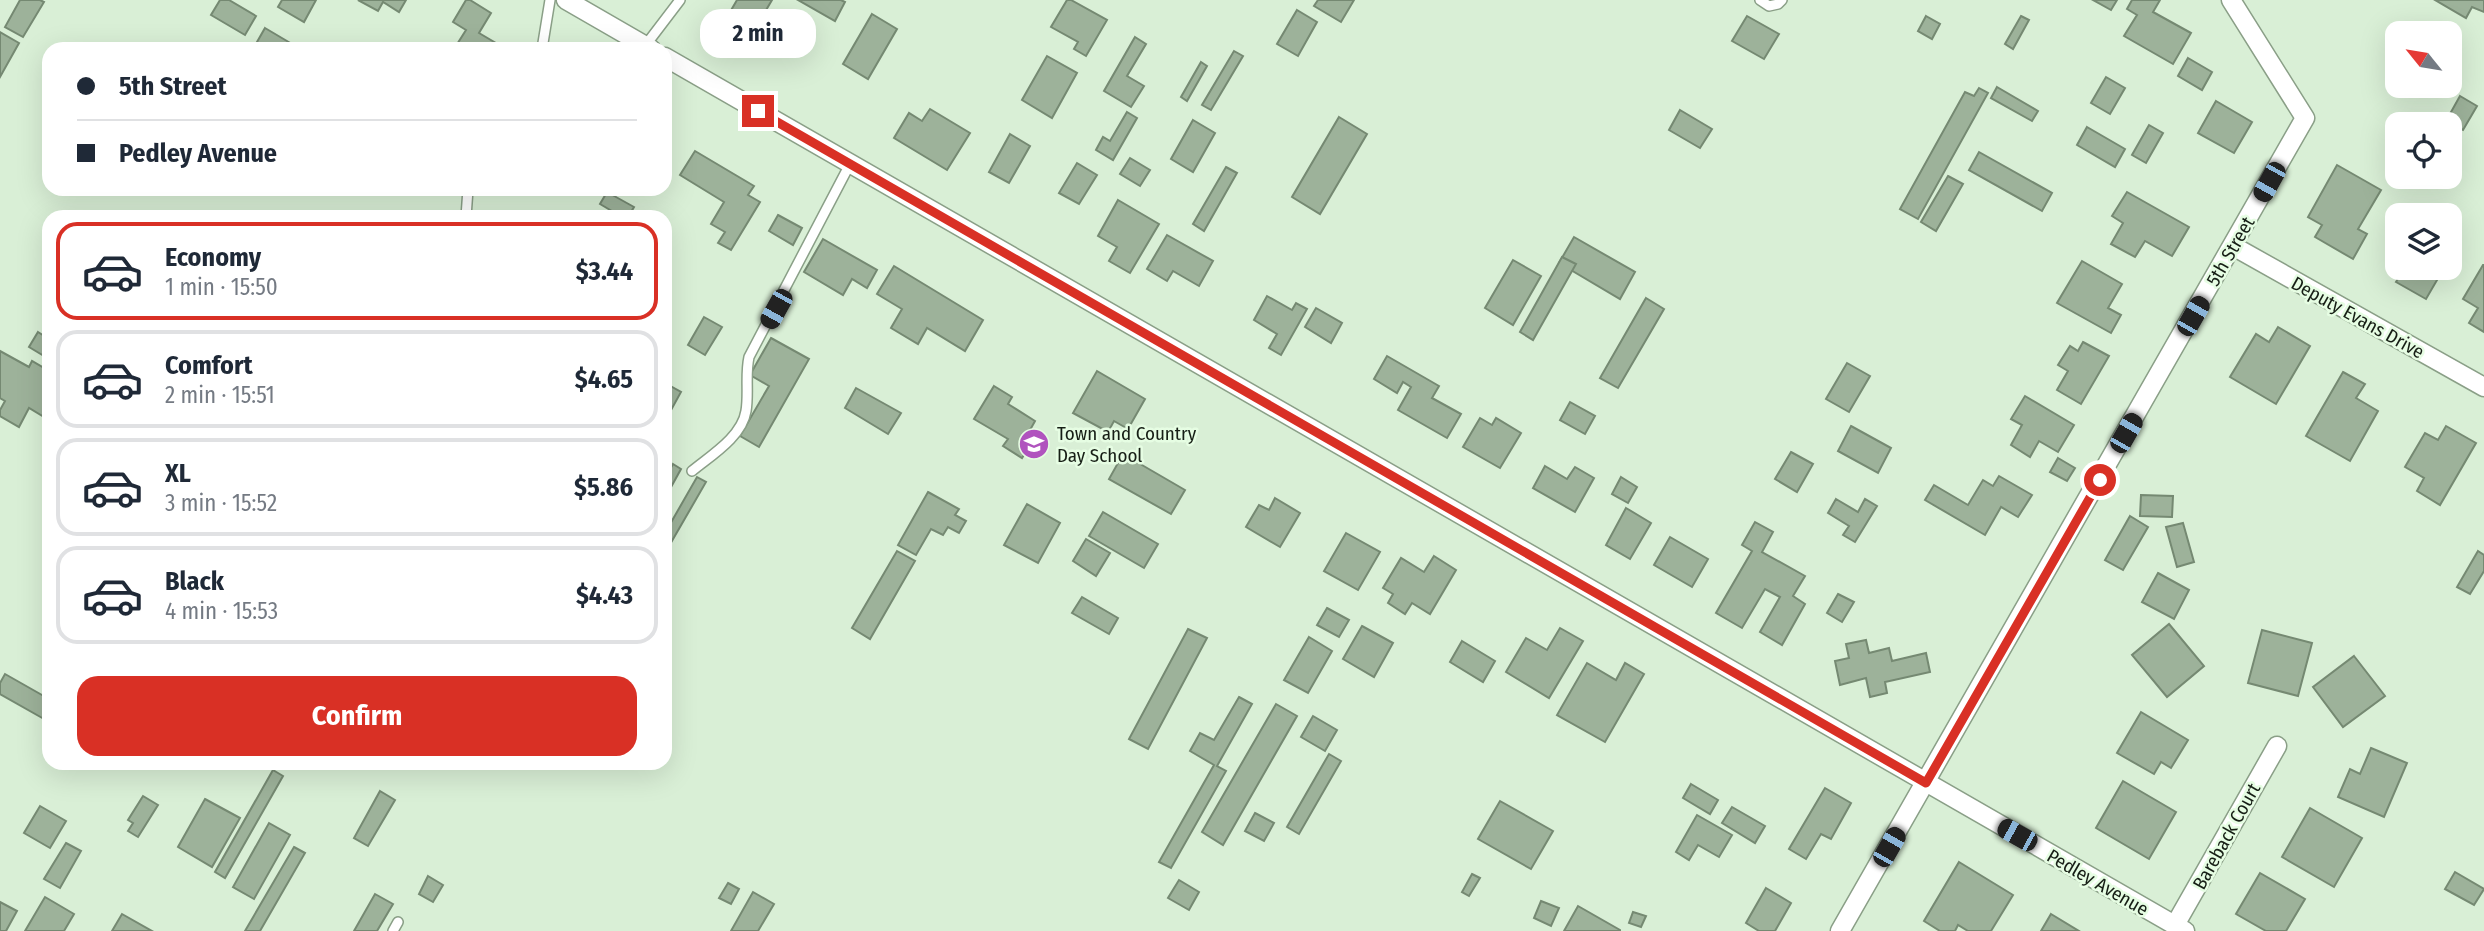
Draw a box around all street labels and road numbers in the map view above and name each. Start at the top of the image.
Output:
street label: 5th Street [2201,212,2260,290]
street label: Deputy Evans Drive [2287,271,2428,363]
street label: Bareback Court [2188,778,2265,893]
street label: Pedley Avenue [2043,844,2153,921]

